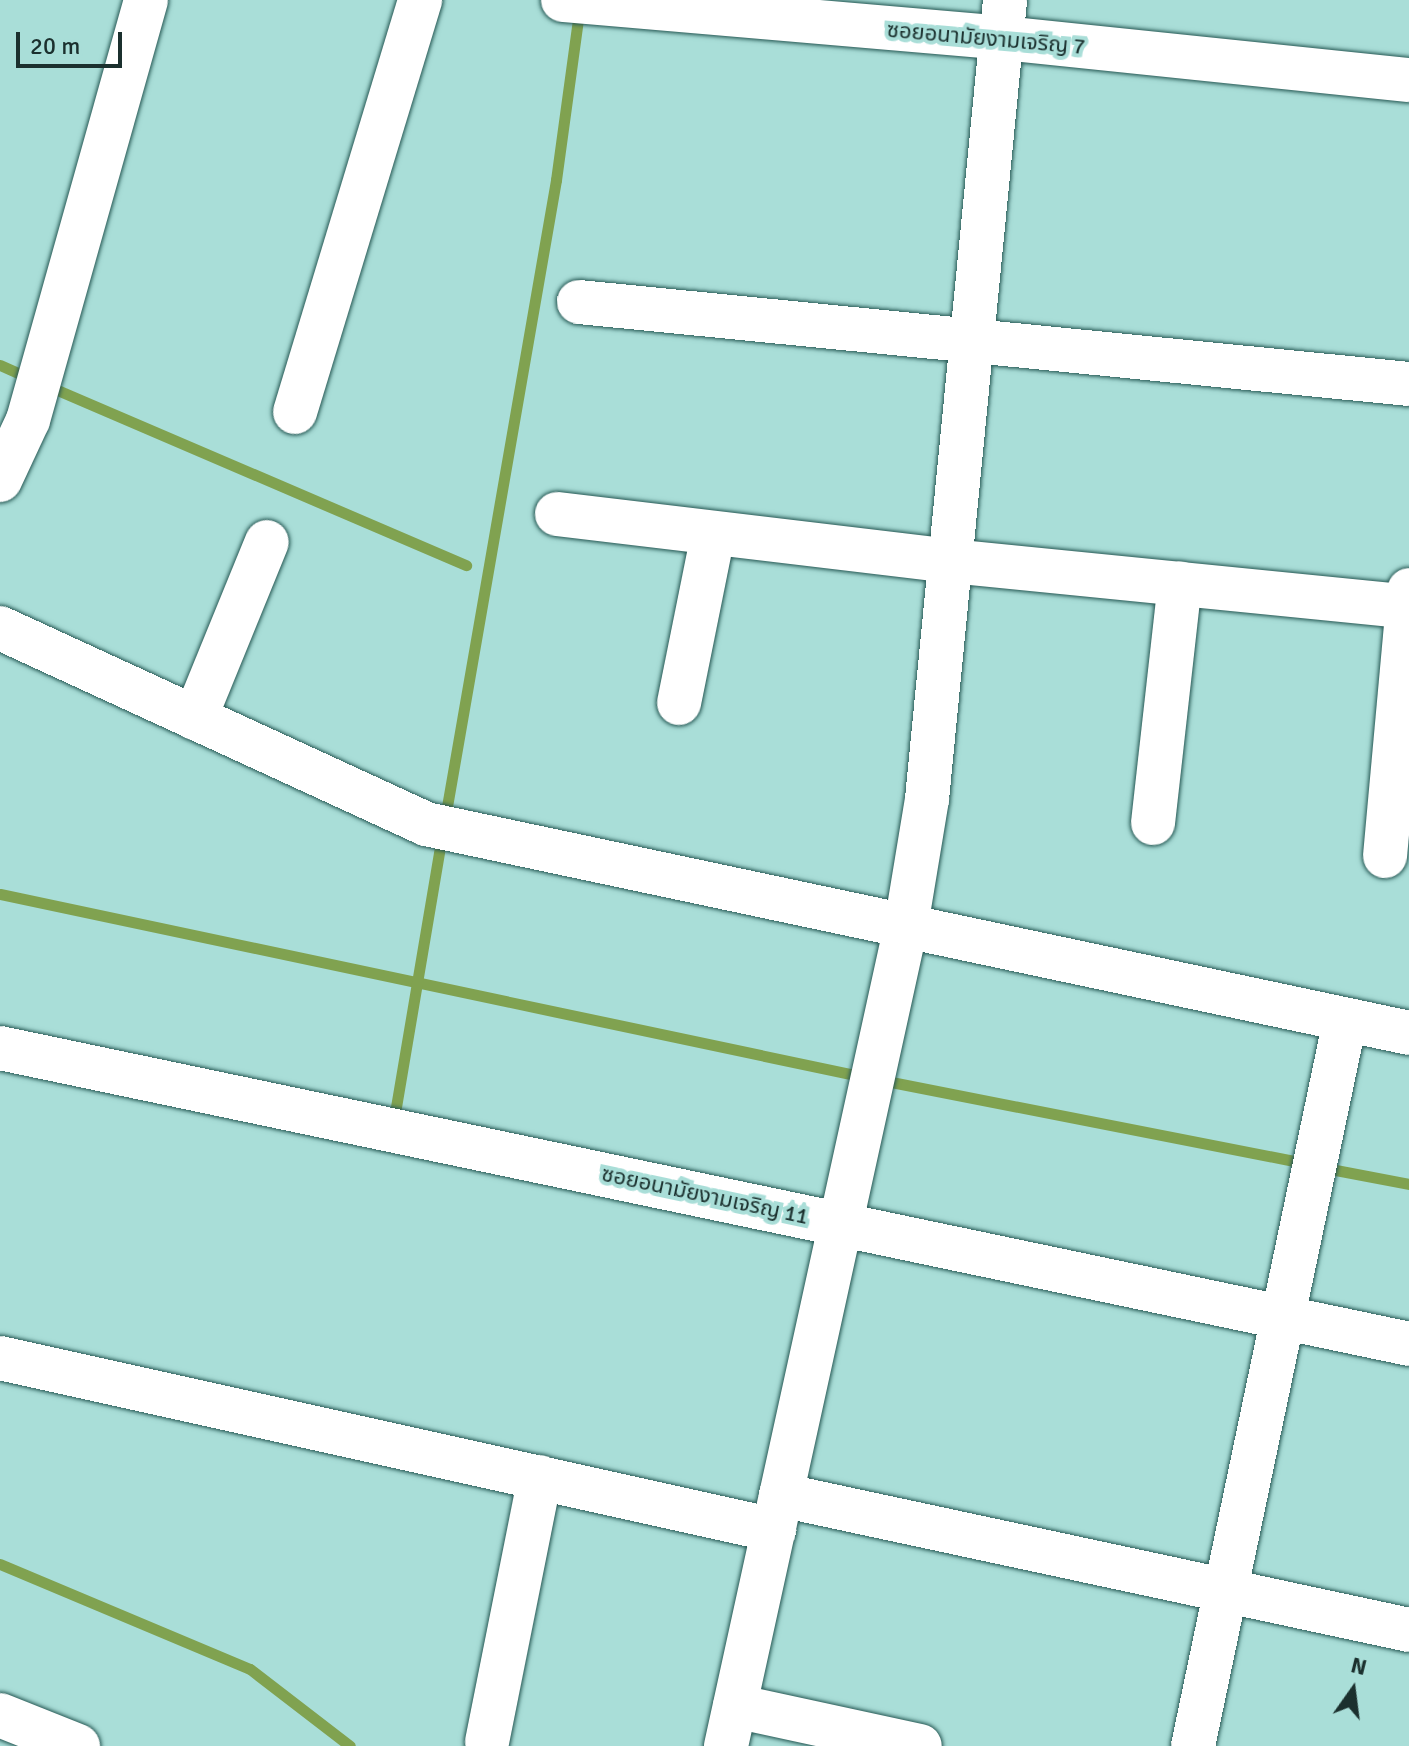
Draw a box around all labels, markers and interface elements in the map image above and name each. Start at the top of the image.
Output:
scale bar [20,16,126,66]
street label: ซอยอนามัยงามเจริญ 7 [886,16,1086,60]
text: 20 m [30,31,80,61]
street label: ซอยอนามัยงามเจริญ 11 [599,1160,811,1230]
north arrow [1313,1650,1393,1730]
text: N [1348,1651,1370,1681]

